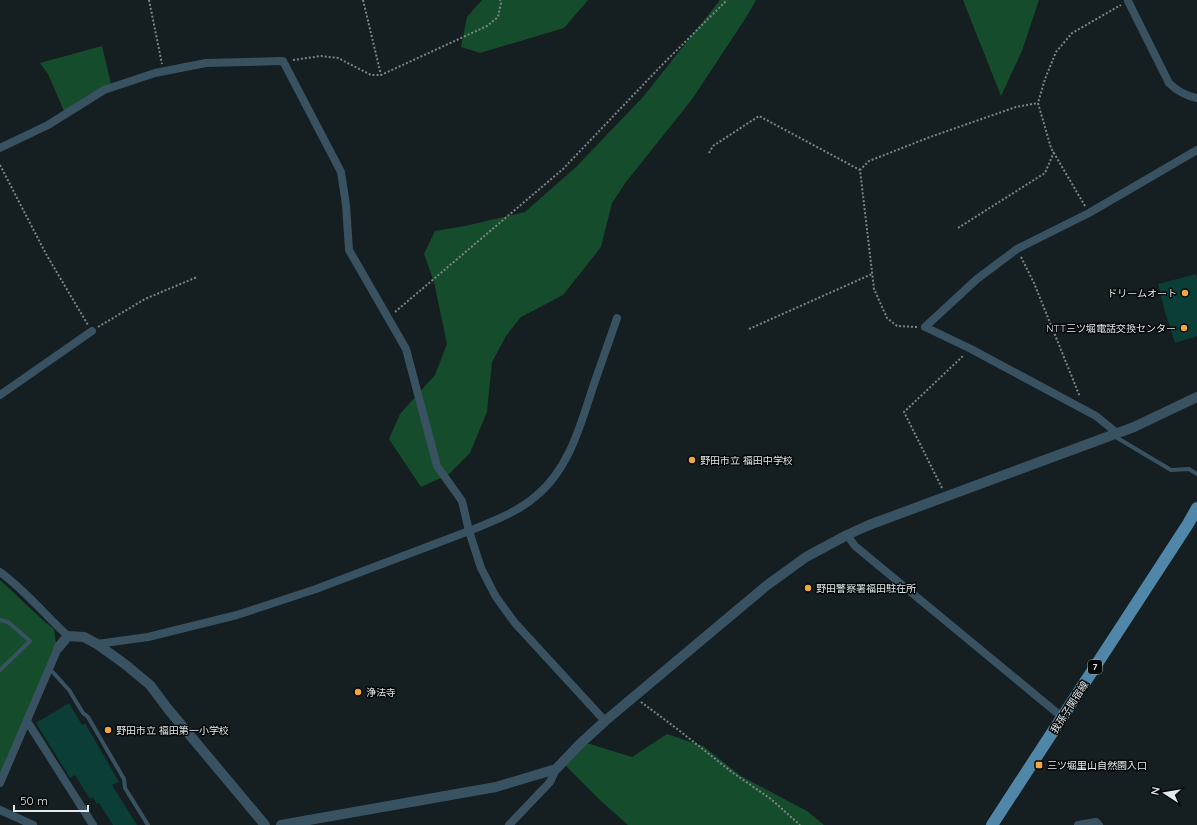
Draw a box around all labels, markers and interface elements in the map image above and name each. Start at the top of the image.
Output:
place label: ドリームオート [1107,287,1177,300]
marker: ドリームオート [1180,288,1190,298]
place label: NTT三ツ堀電話交換センター [1046,322,1176,335]
marker: NTT三ツ堀電話交換センター [1179,323,1189,333]
place label: 野田市立 福田中学校 [700,454,793,467]
marker: 野田市立 福田中学校 [687,455,697,465]
place label: 野田警察署福田駐在所 [816,582,916,595]
marker: 野田警察署福田駐在所 [803,583,813,593]
road number: 7 [1088,660,1102,674]
street label: 我孫子関宿線 [1048,679,1091,736]
place label: 浄法寺 [366,686,396,699]
marker: 浄法寺 [353,687,363,697]
place label: 野田市立 福田第一小学校 [116,724,229,737]
marker: 野田市立 福田第一小学校 [103,725,113,735]
place label: 三ツ堀里山自然園入口 [1047,759,1147,772]
marker: 三ツ堀里山自然園入口 [1034,760,1044,770]
north arrow [1145,773,1185,813]
text: N [1148,786,1163,796]
scale bar [14,787,88,813]
text: 50 m [20,793,48,808]

